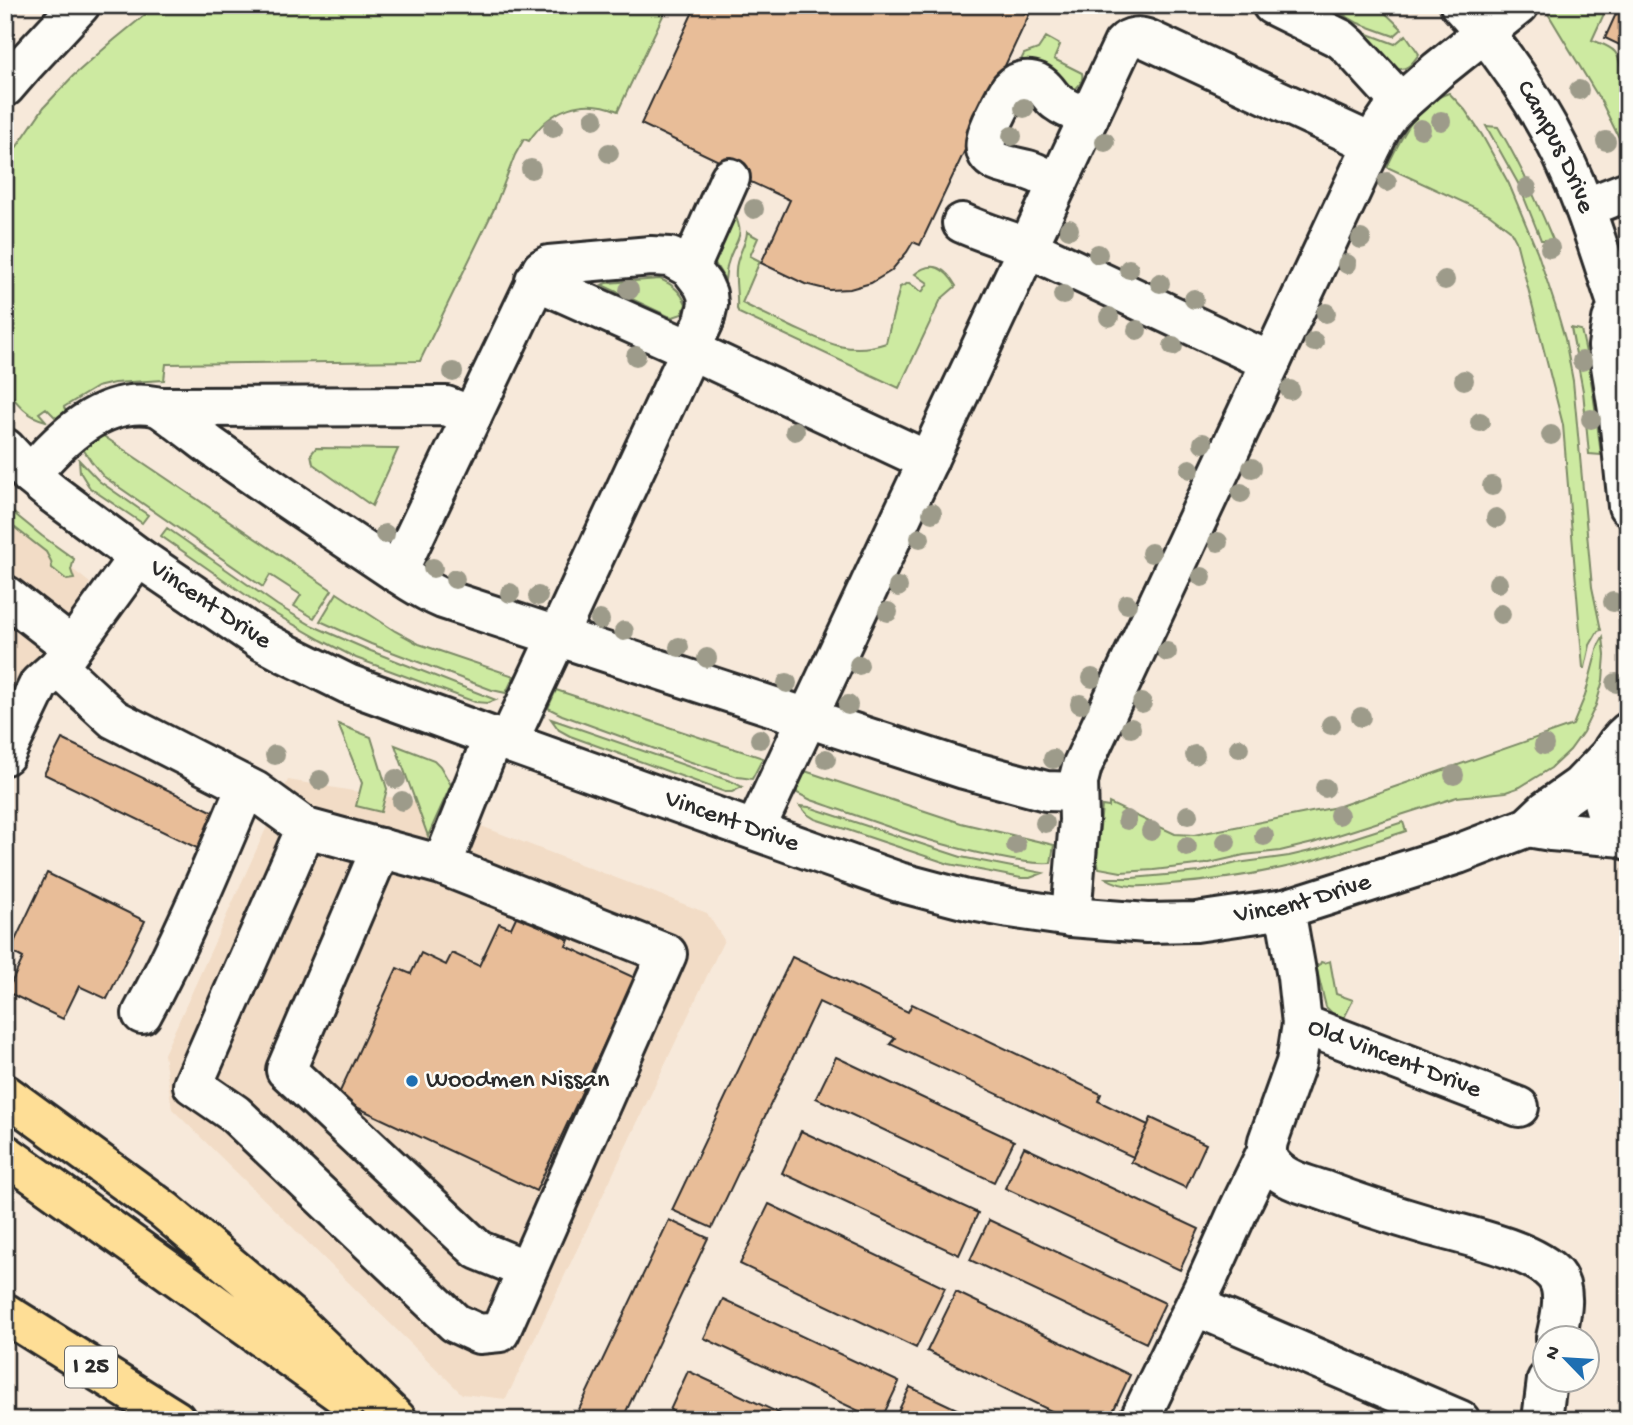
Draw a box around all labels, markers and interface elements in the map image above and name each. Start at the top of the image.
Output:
street label: Campus Drive [1508,75,1601,218]
street label: Vincent Drive [142,553,276,658]
street label: Vincent Drive [659,784,803,861]
street label: Vincent Drive [1231,867,1376,932]
street label: Old Vincent Drive [1303,1012,1486,1107]
place label: Woodmen Nissan [426,1066,610,1097]
marker: Woodmen Nissan [404,1073,420,1089]
north arrow [1532,1324,1602,1394]
text: N [1541,1343,1567,1364]
road number: I 25 [65,1346,117,1387]

